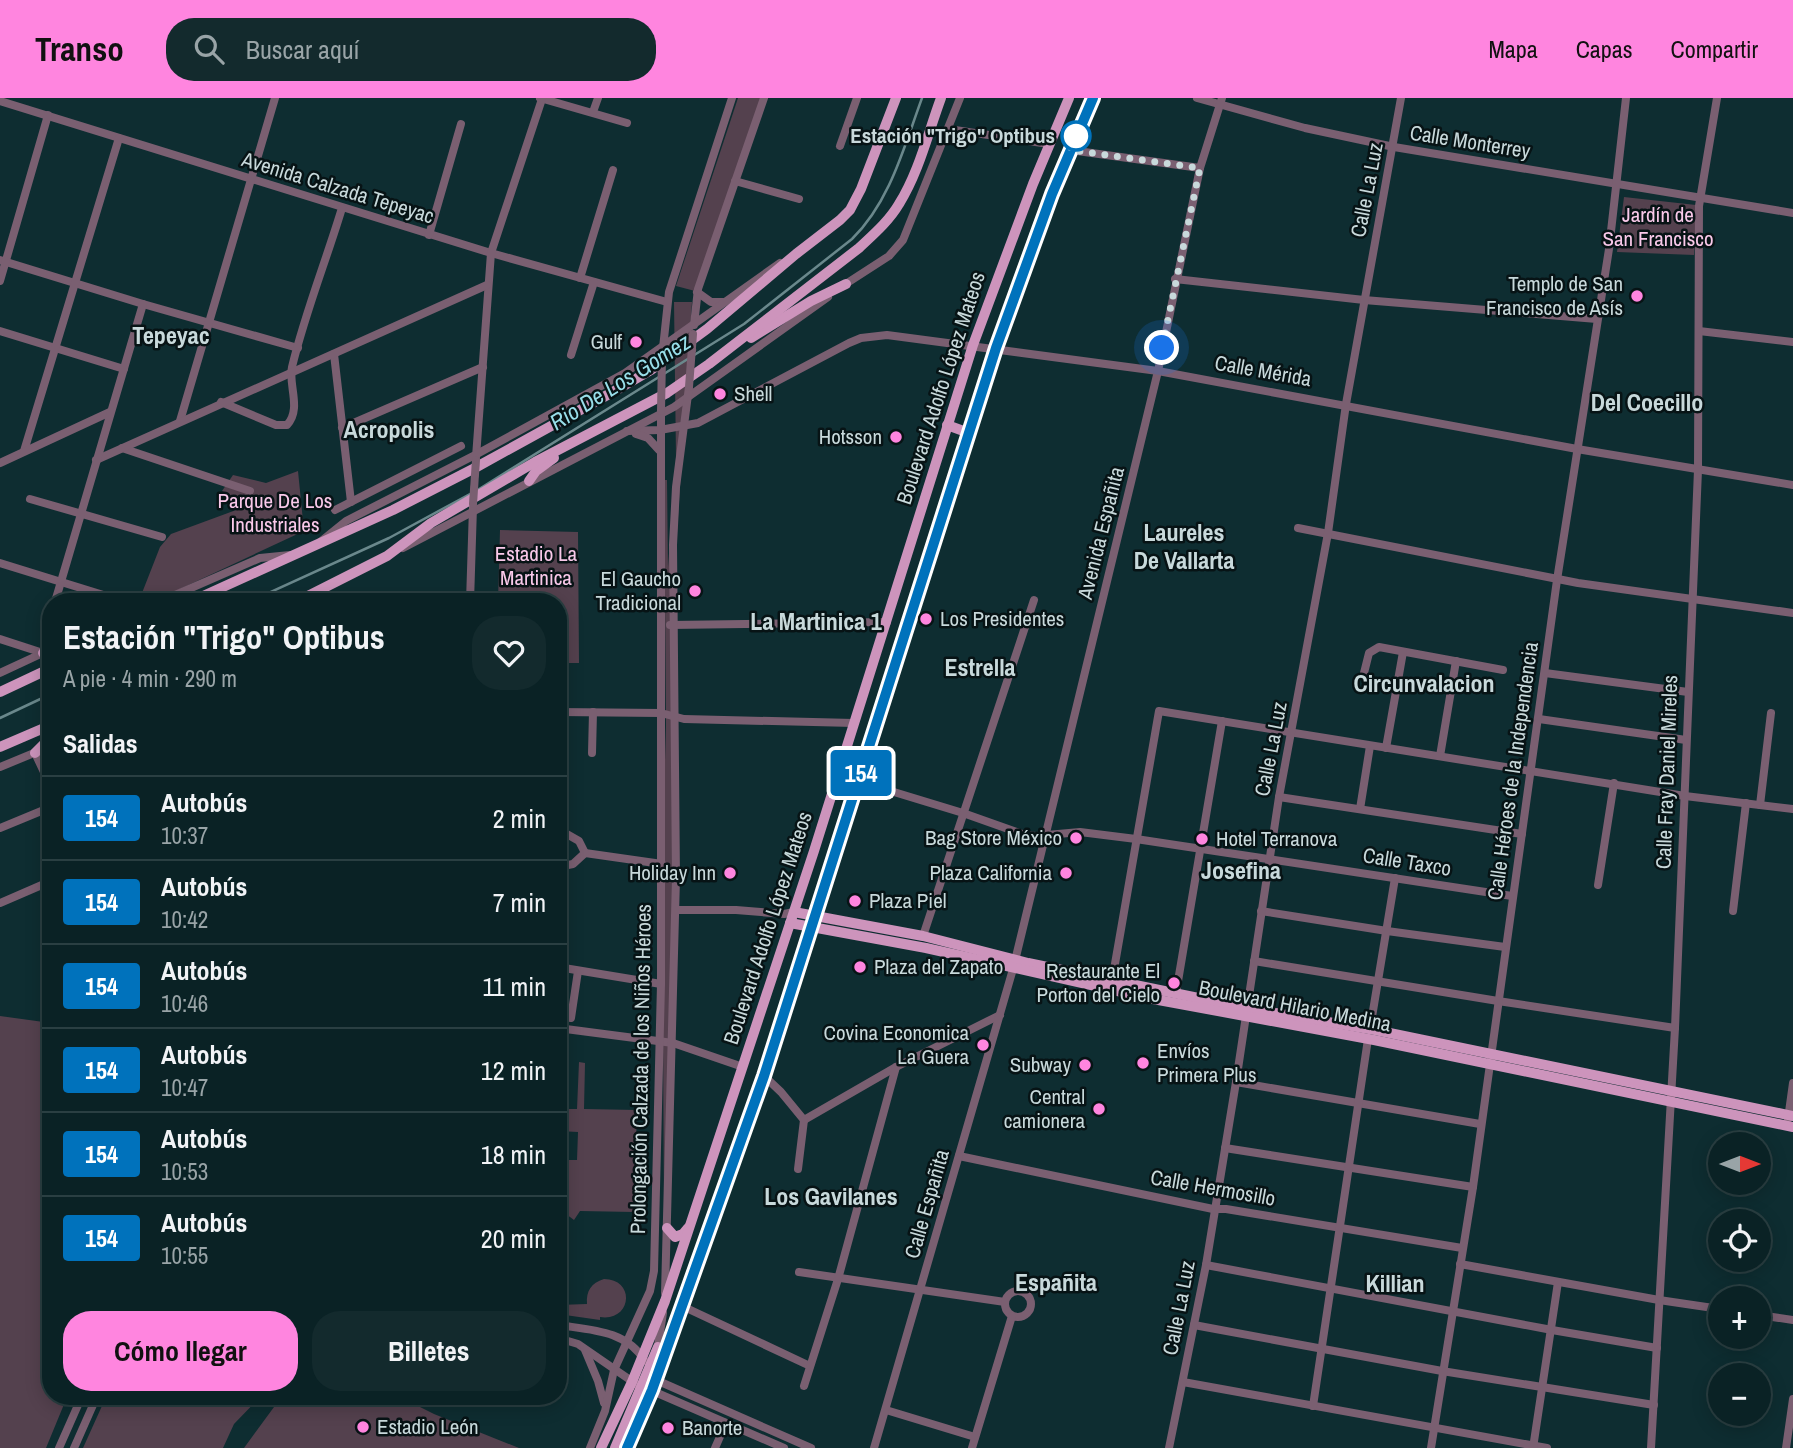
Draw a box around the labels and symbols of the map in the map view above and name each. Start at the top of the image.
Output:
street label: Calle Monterrey [1408,118,1533,165]
place label: Estación "Trigo" Optibus [850,121,1055,150]
marker: Estación "Trigo" Optibus [1061,121,1091,151]
street label: Calle La Luz [1343,140,1390,240]
street label: Avenida Calzada Tepeyac [238,144,438,231]
park label: Jardín de San Francisco [1602,200,1714,253]
street label: Boulevard Adolfo López Mateos [889,268,992,508]
place label: Templo de San Francisco de Asís [1486,269,1623,322]
marker: Templo de San Francisco de Asís [1629,288,1645,304]
district label: Tepeyac [132,319,210,351]
water label: Rio De Los Gomez [544,326,696,437]
place label: Gulf [590,327,622,356]
your location [1144,330,1179,365]
marker: Gulf [628,334,644,350]
street label: Calle Mérida [1213,348,1314,393]
place label: Shell [734,379,772,408]
marker: Shell [712,386,728,402]
district label: Del Coecillo [1591,386,1703,418]
district label: Acropolis [344,413,434,445]
place label: Hotsson [819,422,882,451]
marker: Hotsson [888,429,904,445]
street label: Avenida Españita [1070,463,1131,603]
park label: Parque De Los Industriales [218,486,332,539]
district label: Laureles De Vallarta [1134,516,1234,576]
park label: Estadio La Martinica [495,539,578,592]
place label: El Gaucho Tradicional [595,564,681,617]
marker: El Gaucho Tradicional [687,583,703,599]
place label: Los Presidentes [940,604,1064,633]
district label: La Martinica 1 [750,605,882,637]
marker: Los Presidentes [918,611,934,627]
street label: Calle Héroes de la Independencia [1480,640,1545,902]
district label: Estrella [944,651,1016,683]
district label: Circunvalacion [1353,667,1495,699]
street label: Calle Fray Daniel Mireles [1649,674,1684,870]
street label: Calle La Luz [1247,699,1294,799]
line badge: 154 [821,750,901,796]
street label: Boulevard Adolfo López Mateos [716,808,819,1048]
place label: Bag Store México [925,823,1062,852]
place label: Hotel Terranova [1216,824,1338,853]
marker: Bag Store México [1068,830,1084,846]
marker: Hotel Terranova [1194,831,1210,847]
street label: Calle Taxco [1361,840,1453,883]
district label: Josefina [1201,854,1281,886]
place label: Holiday Inn [629,858,716,887]
place label: Plaza California [929,858,1052,887]
marker: Holiday Inn [722,865,738,881]
marker: Plaza California [1058,865,1074,881]
place label: Plaza Piel [869,886,947,915]
marker: Plaza Piel [847,893,863,909]
street label: Prolongación Calzada de los Niños Héroes [623,904,658,1234]
place label: Plaza del Zapato [874,952,1003,981]
place label: Restaurante El Porton del Cielo [1037,956,1160,1009]
marker: Plaza del Zapato [852,959,868,975]
street label: Boulevard Hilario Medina [1196,973,1394,1038]
marker: Restaurante El Porton del Cielo [1166,975,1182,991]
place label: Covina Economica La Guera [824,1018,969,1071]
place label: Envíos Primera Plus [1157,1036,1257,1089]
marker: Covina Economica La Guera [975,1037,991,1053]
place label: Subway [1010,1050,1071,1079]
marker: Envíos Primera Plus [1135,1055,1151,1071]
marker: Subway [1077,1057,1093,1073]
place label: Central camionera [1004,1082,1085,1135]
marker: Central camionera [1091,1101,1107,1117]
north arrow [1708,1132,1771,1195]
street label: Calle Españita [897,1146,956,1262]
street label: Calle Hermosillo [1148,1162,1278,1213]
district label: Los Gavilanes [764,1180,898,1212]
street label: Calle La Luz [1155,1258,1202,1358]
district label: Españita [1015,1266,1097,1298]
district label: Killian [1365,1267,1425,1299]
place label: Estadio León [377,1412,479,1441]
place label: Banorte [682,1413,742,1442]
marker: Estadio León [355,1419,371,1435]
marker: Banorte [660,1420,676,1436]

